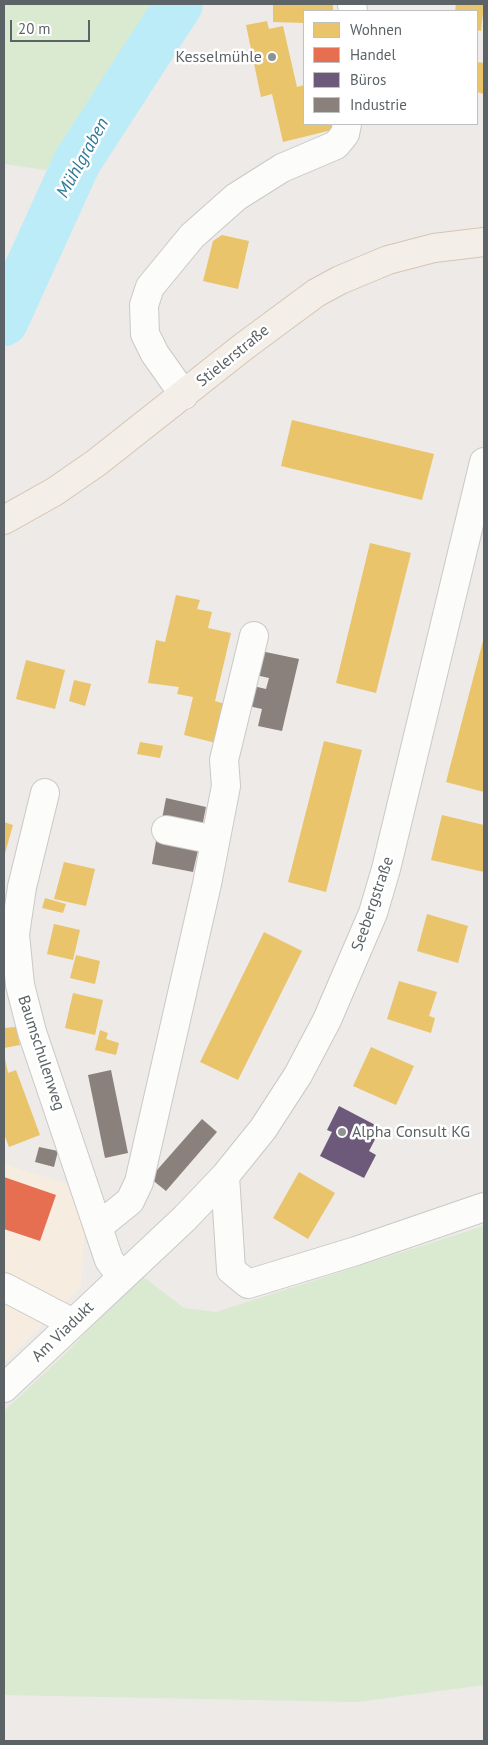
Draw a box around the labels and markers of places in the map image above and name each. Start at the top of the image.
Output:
place label: Kesselmühle [175,47,262,67]
marker: Kesselmühle [266,51,278,63]
place label: Alpha Consult KG [352,1122,470,1142]
marker: Alpha Consult KG [336,1126,348,1138]

